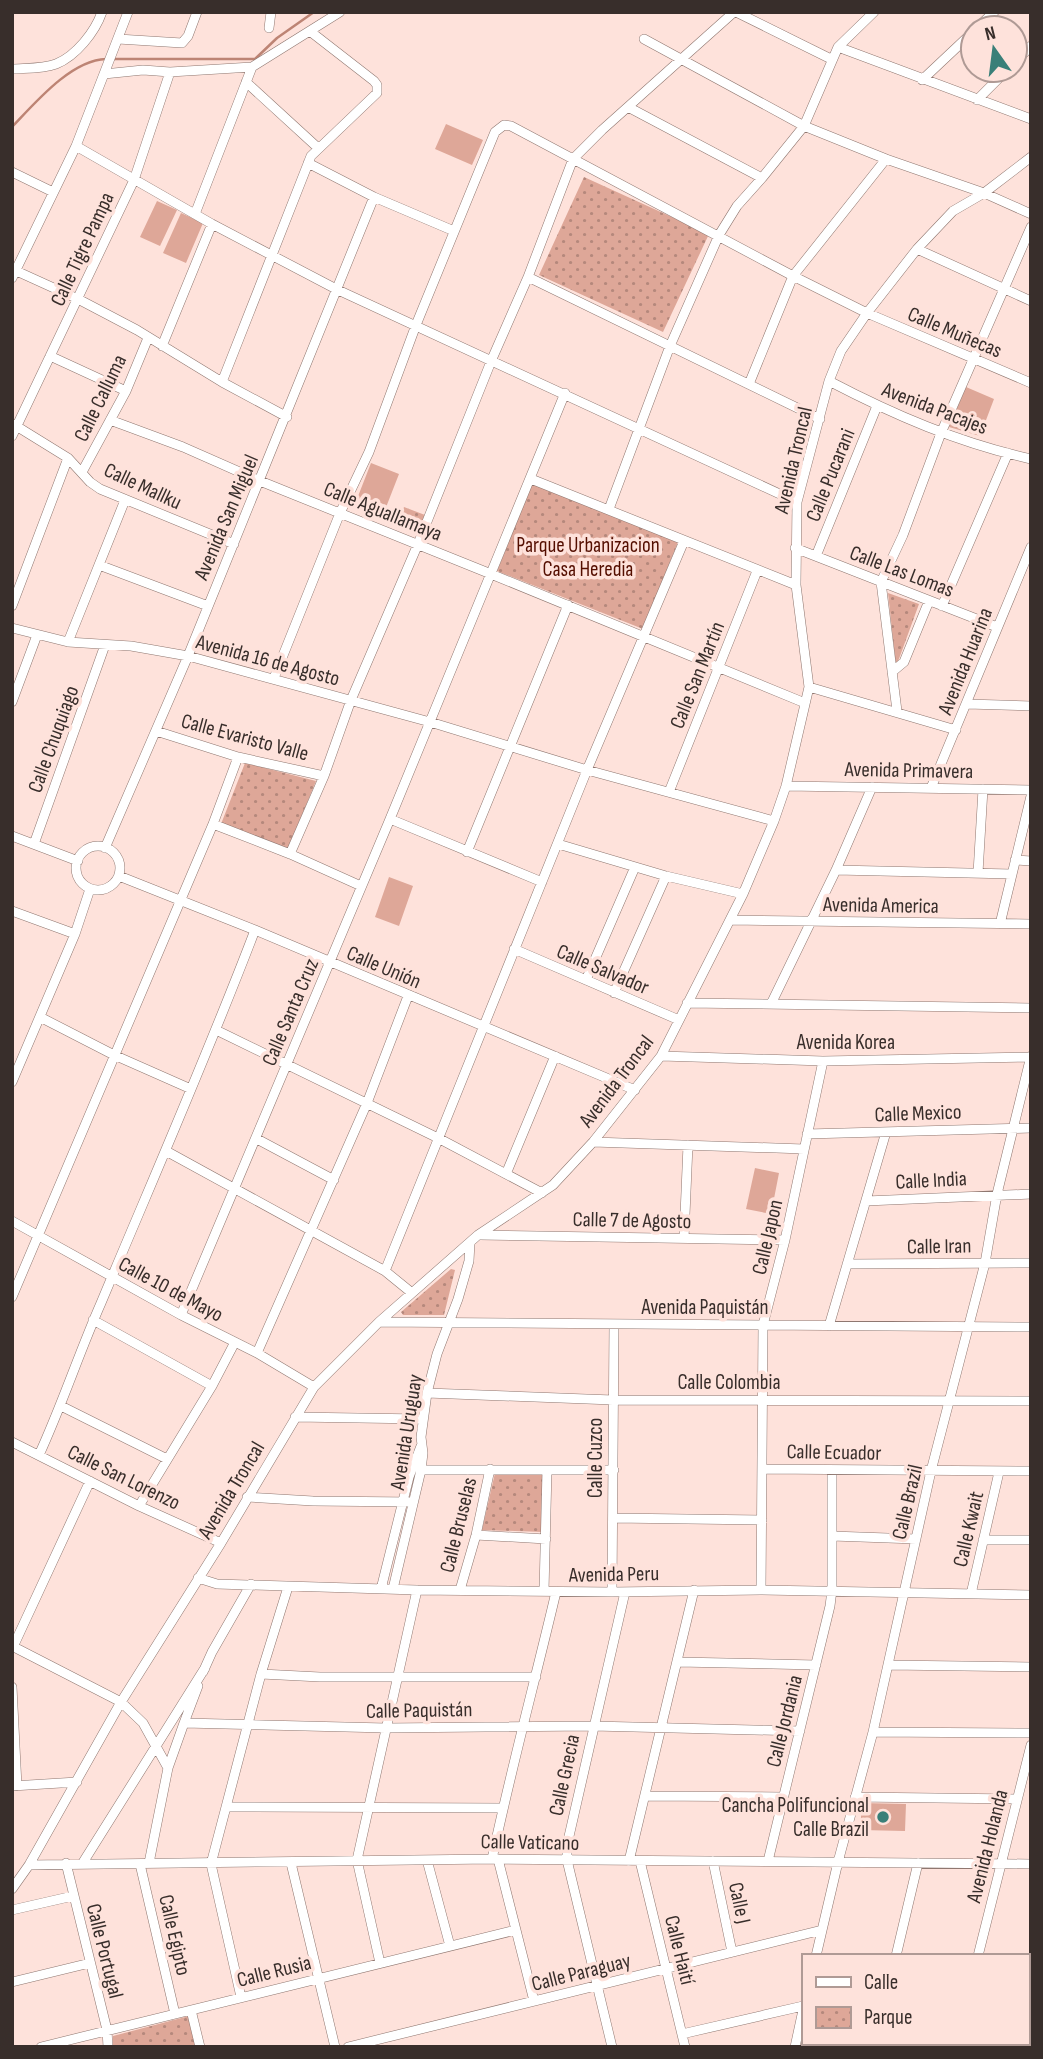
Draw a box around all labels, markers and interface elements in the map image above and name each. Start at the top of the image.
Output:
north arrow [959,14,1029,84]
text: N [983,22,998,46]
street label: Calle Tigre Pampa [45,188,120,310]
street label: Calle Muñecas [904,301,1006,363]
street label: Calle Calluma [69,351,132,446]
street label: Avenida Pacajes [878,377,991,440]
street label: Avenida Troncal [769,404,818,517]
street label: Calle Pucarani [801,425,860,525]
street label: Avenida San Miguel [188,451,264,584]
street label: Calle Mallku [100,458,186,515]
street label: Calle Aguallamaya [320,476,446,547]
park label: Parque Urbanizacion Casa Heredia [516,533,660,582]
street label: Calle Las Lomas [846,540,957,603]
street label: Avenida Huarina [932,604,998,719]
street label: Calle San Martín [665,618,730,732]
street label: Avenida 16 de Agosto [192,629,342,692]
street label: Calle Chuquiago [23,682,84,796]
street label: Calle Evaristo Valle [178,708,311,767]
street label: Avenida Primavera [843,757,974,784]
street label: Avenida America [822,892,939,919]
street label: Calle Salvador [553,939,653,1000]
street label: Calle Unión [343,941,425,994]
street label: Calle Santa Cruz [257,954,324,1069]
street label: Avenida Troncal [573,1030,659,1133]
street label: Avenida Korea [796,1030,895,1055]
street label: Calle Mexico [874,1099,962,1128]
street label: Calle India [895,1166,967,1195]
street label: Calle Japon [747,1197,788,1277]
street label: Calle 7 de Agosto [572,1207,691,1234]
street label: Calle Iran [907,1233,971,1260]
street label: Calle 10 de Mayo [114,1251,227,1328]
street label: Avenida Paquistán [640,1295,769,1320]
street label: Calle Colombia [677,1370,781,1395]
street label: Avenida Uruguay [385,1373,428,1493]
street label: Calle Cuzco [583,1418,608,1498]
street label: Avenida Troncal [192,1437,270,1544]
street label: Calle San Lorenzo [63,1439,184,1515]
street label: Calle Ecuador [786,1439,882,1466]
street label: Calle Brazil [887,1462,928,1542]
street label: Calle Bruselas [435,1475,482,1575]
street label: Calle Kwait [948,1489,989,1569]
street label: Avenida Peru [568,1561,659,1588]
street label: Calle Jordania [761,1672,808,1770]
street label: Calle Paquistán [366,1697,472,1724]
street label: Calle Grecia [544,1732,585,1818]
street label: Avenida Holanda [961,1787,1014,1906]
place label: Cancha Polifuncional Calle Brazil [722,1793,869,1842]
marker: Cancha Polifuncional Calle Brazil [875,1809,891,1825]
street label: Calle Vaticano [480,1829,580,1856]
street label: Calle J [723,1880,756,1926]
street label: Calle Egipto [153,1892,196,1978]
street label: Calle Portugal [81,1901,128,2001]
street label: Calle Haití [659,1913,700,1987]
street label: Calle Paraguay [529,1948,633,1997]
street label: Calle Rusia [234,1950,314,1993]
legend [802,1954,1029,2045]
text: Calle [864,1970,898,1995]
text: Parque [864,2005,912,2030]

